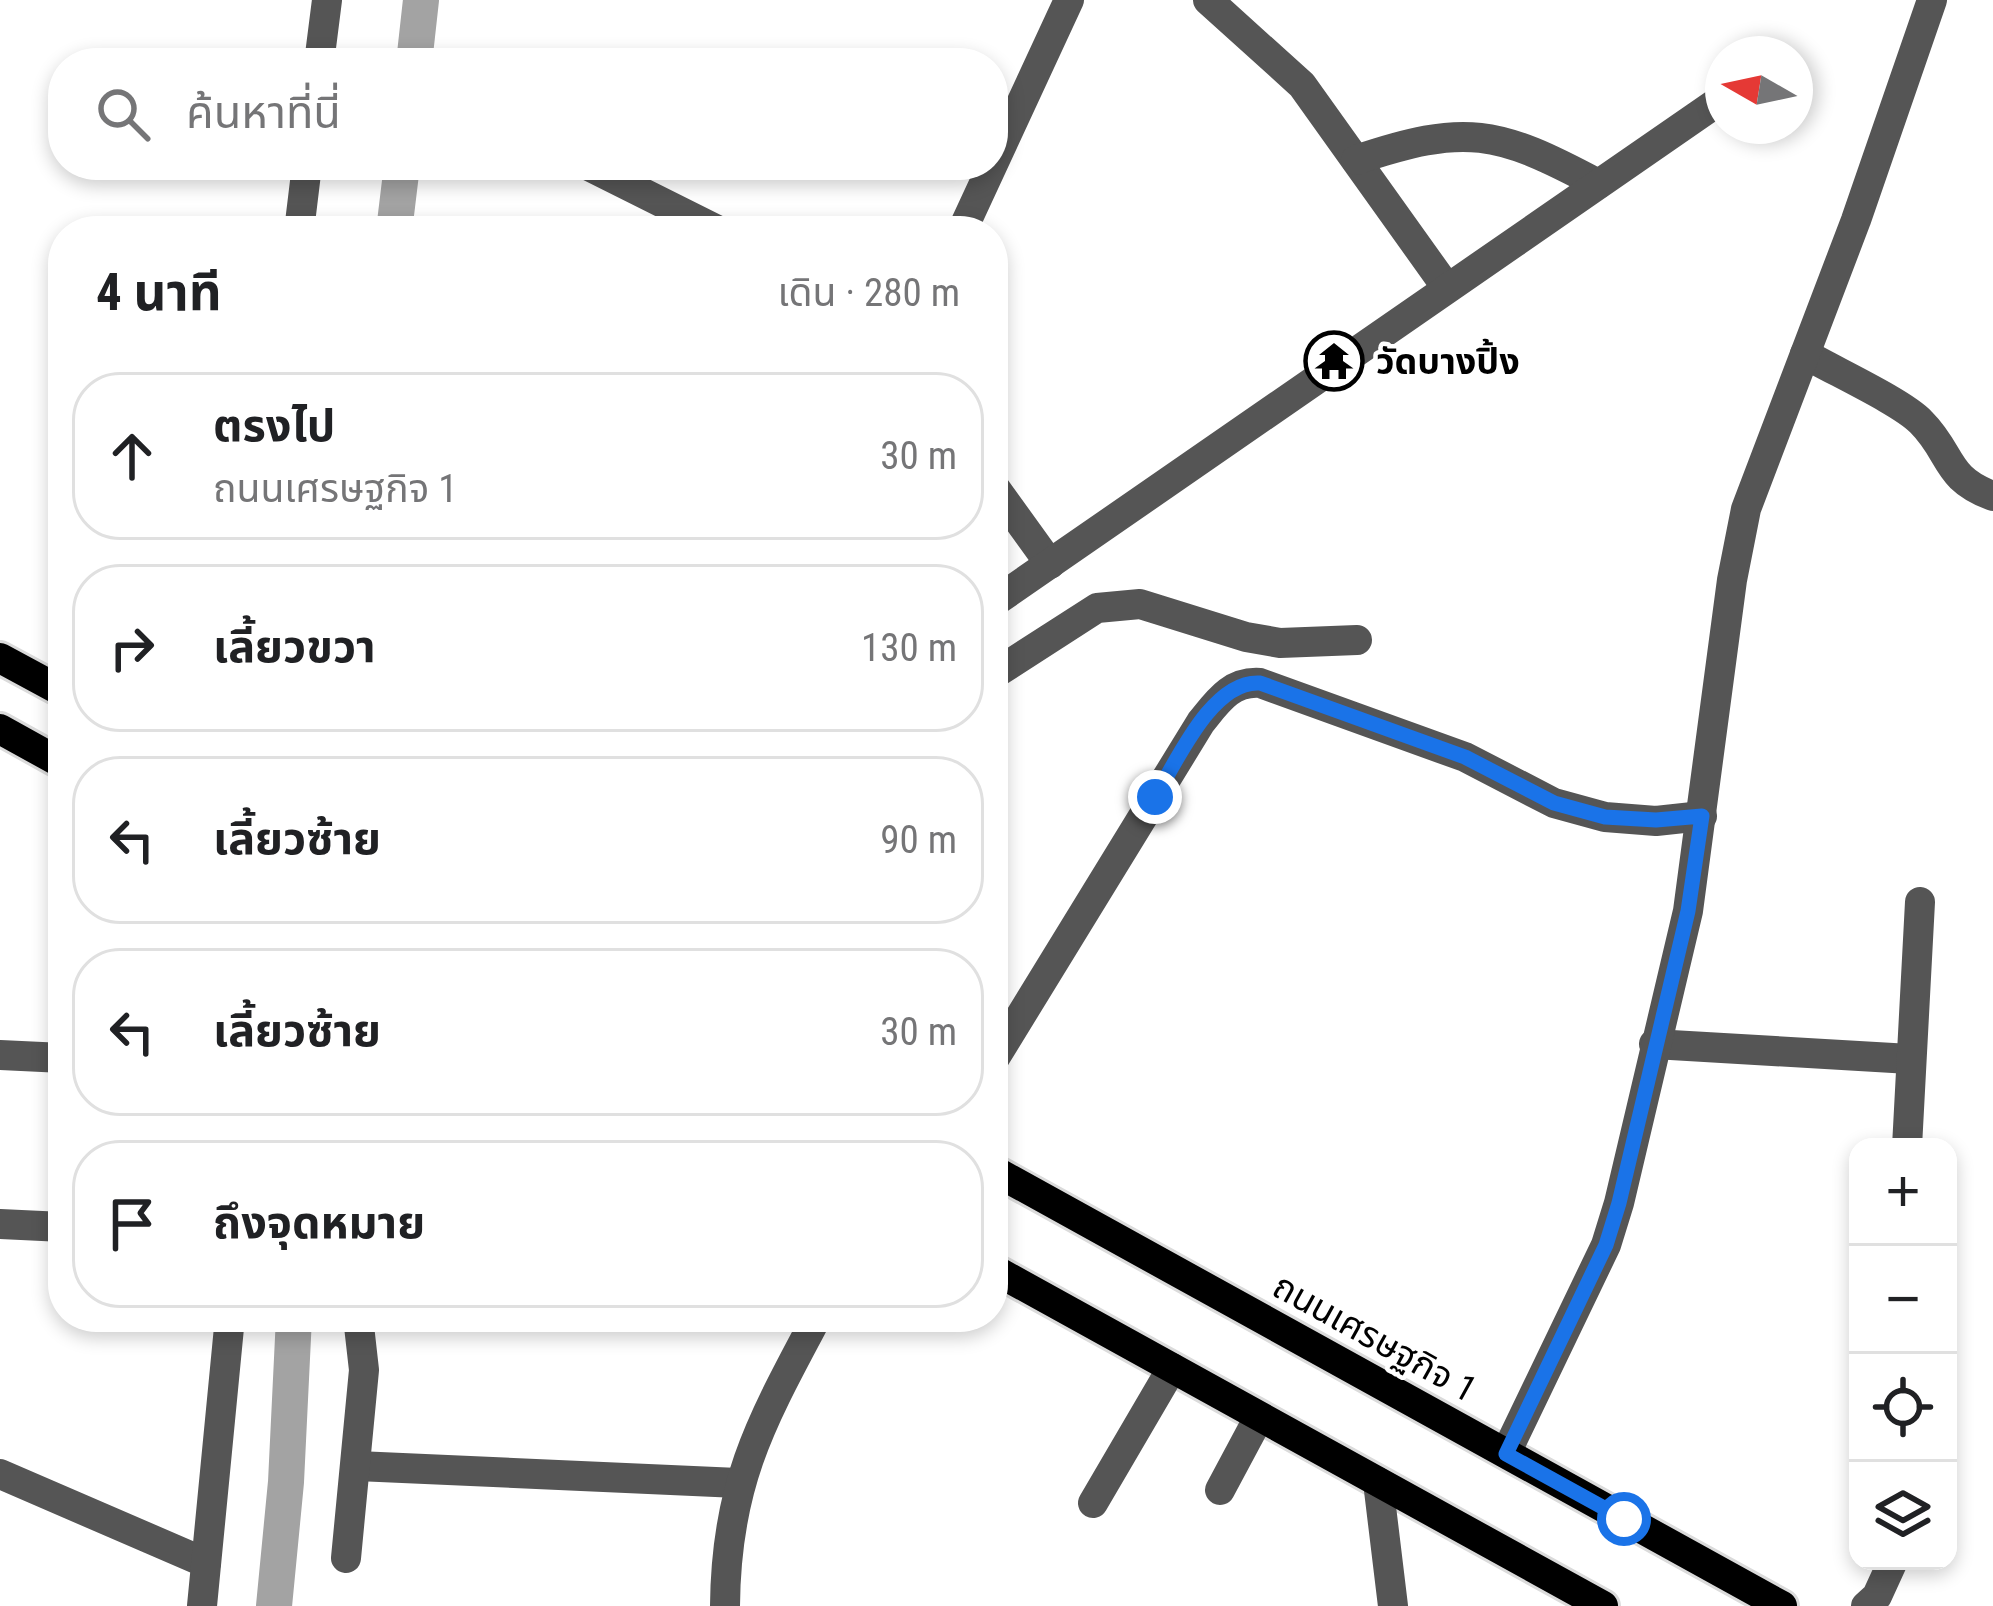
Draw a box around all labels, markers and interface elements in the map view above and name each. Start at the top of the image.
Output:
north arrow [1705,36,1813,144]
search box [48,48,1008,180]
icon: search [90,81,156,147]
text: ค้นหาที่นี่ [186,86,341,139]
text: 4 นาที [96,263,222,322]
text: เดิน · 280 m [777,270,960,316]
temple icon: วัดบางปิ้ง [1303,330,1365,392]
place label: วัดบางปิ้ง [1376,338,1520,383]
text: ตรงไป [213,399,335,452]
icon: ahead [99,423,165,489]
text: 30 m [880,433,957,479]
text: ถนนเศรษฐกิจ 1 [213,466,458,512]
icon: right [99,615,165,681]
text: เลี้ยวขวา [213,620,376,673]
text: 130 m [861,625,957,671]
route end [1128,770,1182,824]
icon: left [99,807,165,873]
text: เลี้ยวซ้าย [213,812,381,865]
text: 90 m [880,817,957,863]
icon: left [99,999,165,1065]
text: เลี้ยวซ้าย [213,1004,381,1057]
text: 30 m [880,1009,957,1055]
map controls [1849,1138,1957,1570]
button: + [1849,1138,1957,1246]
icon: arrive [99,1191,165,1257]
text: ถึงจุดหมาย [213,1196,425,1249]
button: − [1849,1246,1957,1354]
street label: ถนนเศรษฐกิจ 1 [1266,1265,1483,1411]
button: locate [1849,1354,1957,1462]
button: layers [1849,1462,1957,1570]
route start [1597,1492,1651,1546]

